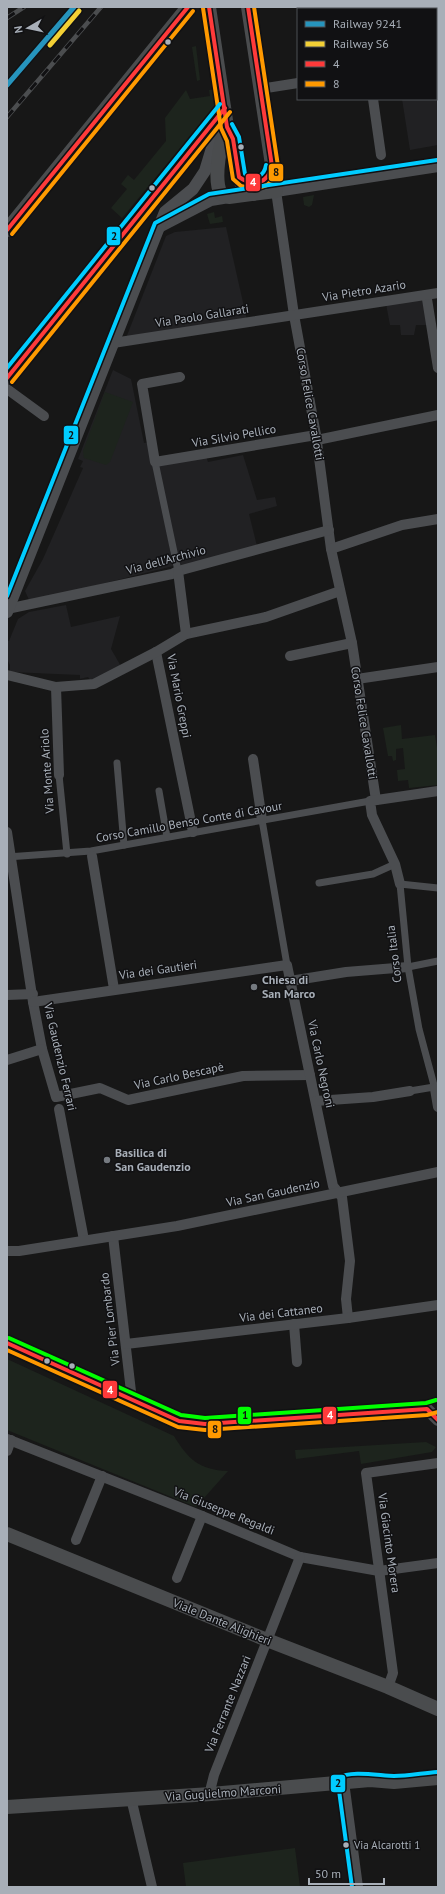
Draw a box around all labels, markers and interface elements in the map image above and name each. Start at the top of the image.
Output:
north arrow [8,8,48,48]
legend [297,8,437,100]
text: Railway 9241 [333,16,402,31]
text: N [11,25,26,34]
text: Railway S6 [333,36,389,51]
unlabelled marker [163,37,173,47]
text: 4 [333,56,340,71]
text: 8 [333,76,340,91]
unlabelled marker [236,142,246,152]
line badge: 8 [268,163,284,182]
text: 8 [273,165,279,179]
line badge: 4 [245,173,261,192]
text: 4 [250,175,257,189]
unlabelled marker [147,183,157,193]
line badge: 2 [106,226,121,246]
text: 2 [111,229,117,243]
street label: Via Pietro Azario [320,276,407,305]
street label: Via Paolo Gallarati [153,301,250,330]
street label: Corso Felice Cavallotti [293,346,328,461]
street label: Via Silvio Pellico [190,421,277,450]
line badge: 2 [63,425,79,445]
text: 2 [68,428,74,442]
street label: Via dell'Archivio [124,542,207,578]
street label: Via Mario Greppi [164,652,195,739]
street label: Corso Felice Cavallotti [348,665,381,781]
street label: Via Monte Ariolo [36,728,57,815]
street label: Corso Camillo Benso Conte di Cavour [95,798,283,845]
street label: Corso Italia [383,924,404,984]
street label: Via dei Gautieri [117,957,198,983]
place label: Chiesa di San Marco [262,972,316,1001]
marker: Chiesa di San Marco [249,982,259,992]
street label: Via Gaudenzio Ferrari [41,1001,80,1112]
street label: Via Carlo Negroni [305,1017,338,1109]
street label: Via Carlo Bescapè [132,1059,225,1093]
place label: Basilica di San Gaudenzio [115,1145,191,1174]
marker: Basilica di San Gaudenzio [102,1155,112,1165]
street label: Via San Gaudenzio [224,1175,321,1210]
street label: Via Pier Lombardo [96,1272,123,1367]
street label: Via dei Cattaneo [237,1300,323,1325]
unlabelled marker [42,1356,52,1366]
unlabelled marker [67,1361,77,1371]
line badge: 4 [102,1380,118,1399]
text: 4 [107,1383,114,1397]
line badge: 1 [237,1406,252,1425]
line badge: 4 [322,1406,337,1425]
text: 1 [242,1408,248,1422]
text: 4 [327,1408,334,1422]
line badge: 8 [207,1420,222,1439]
text: 8 [212,1422,218,1436]
street label: Via Giuseppe Regaldi [170,1483,277,1538]
street label: Via Giacinto Morera [375,1491,404,1594]
street label: Viale Dante Alighieri [170,1594,274,1648]
street label: Via Ferrante Nazzari [201,1653,254,1755]
line badge: 2 [330,1774,346,1793]
text: 2 [335,1776,341,1790]
street label: Via Guglielmo Marconi [164,1781,281,1804]
place label: Via Alcarotti 1 [353,1838,420,1852]
marker: Via Alcarotti 1 [341,1840,351,1850]
scale bar [309,1860,384,1886]
text: 50 m [315,1866,341,1881]

